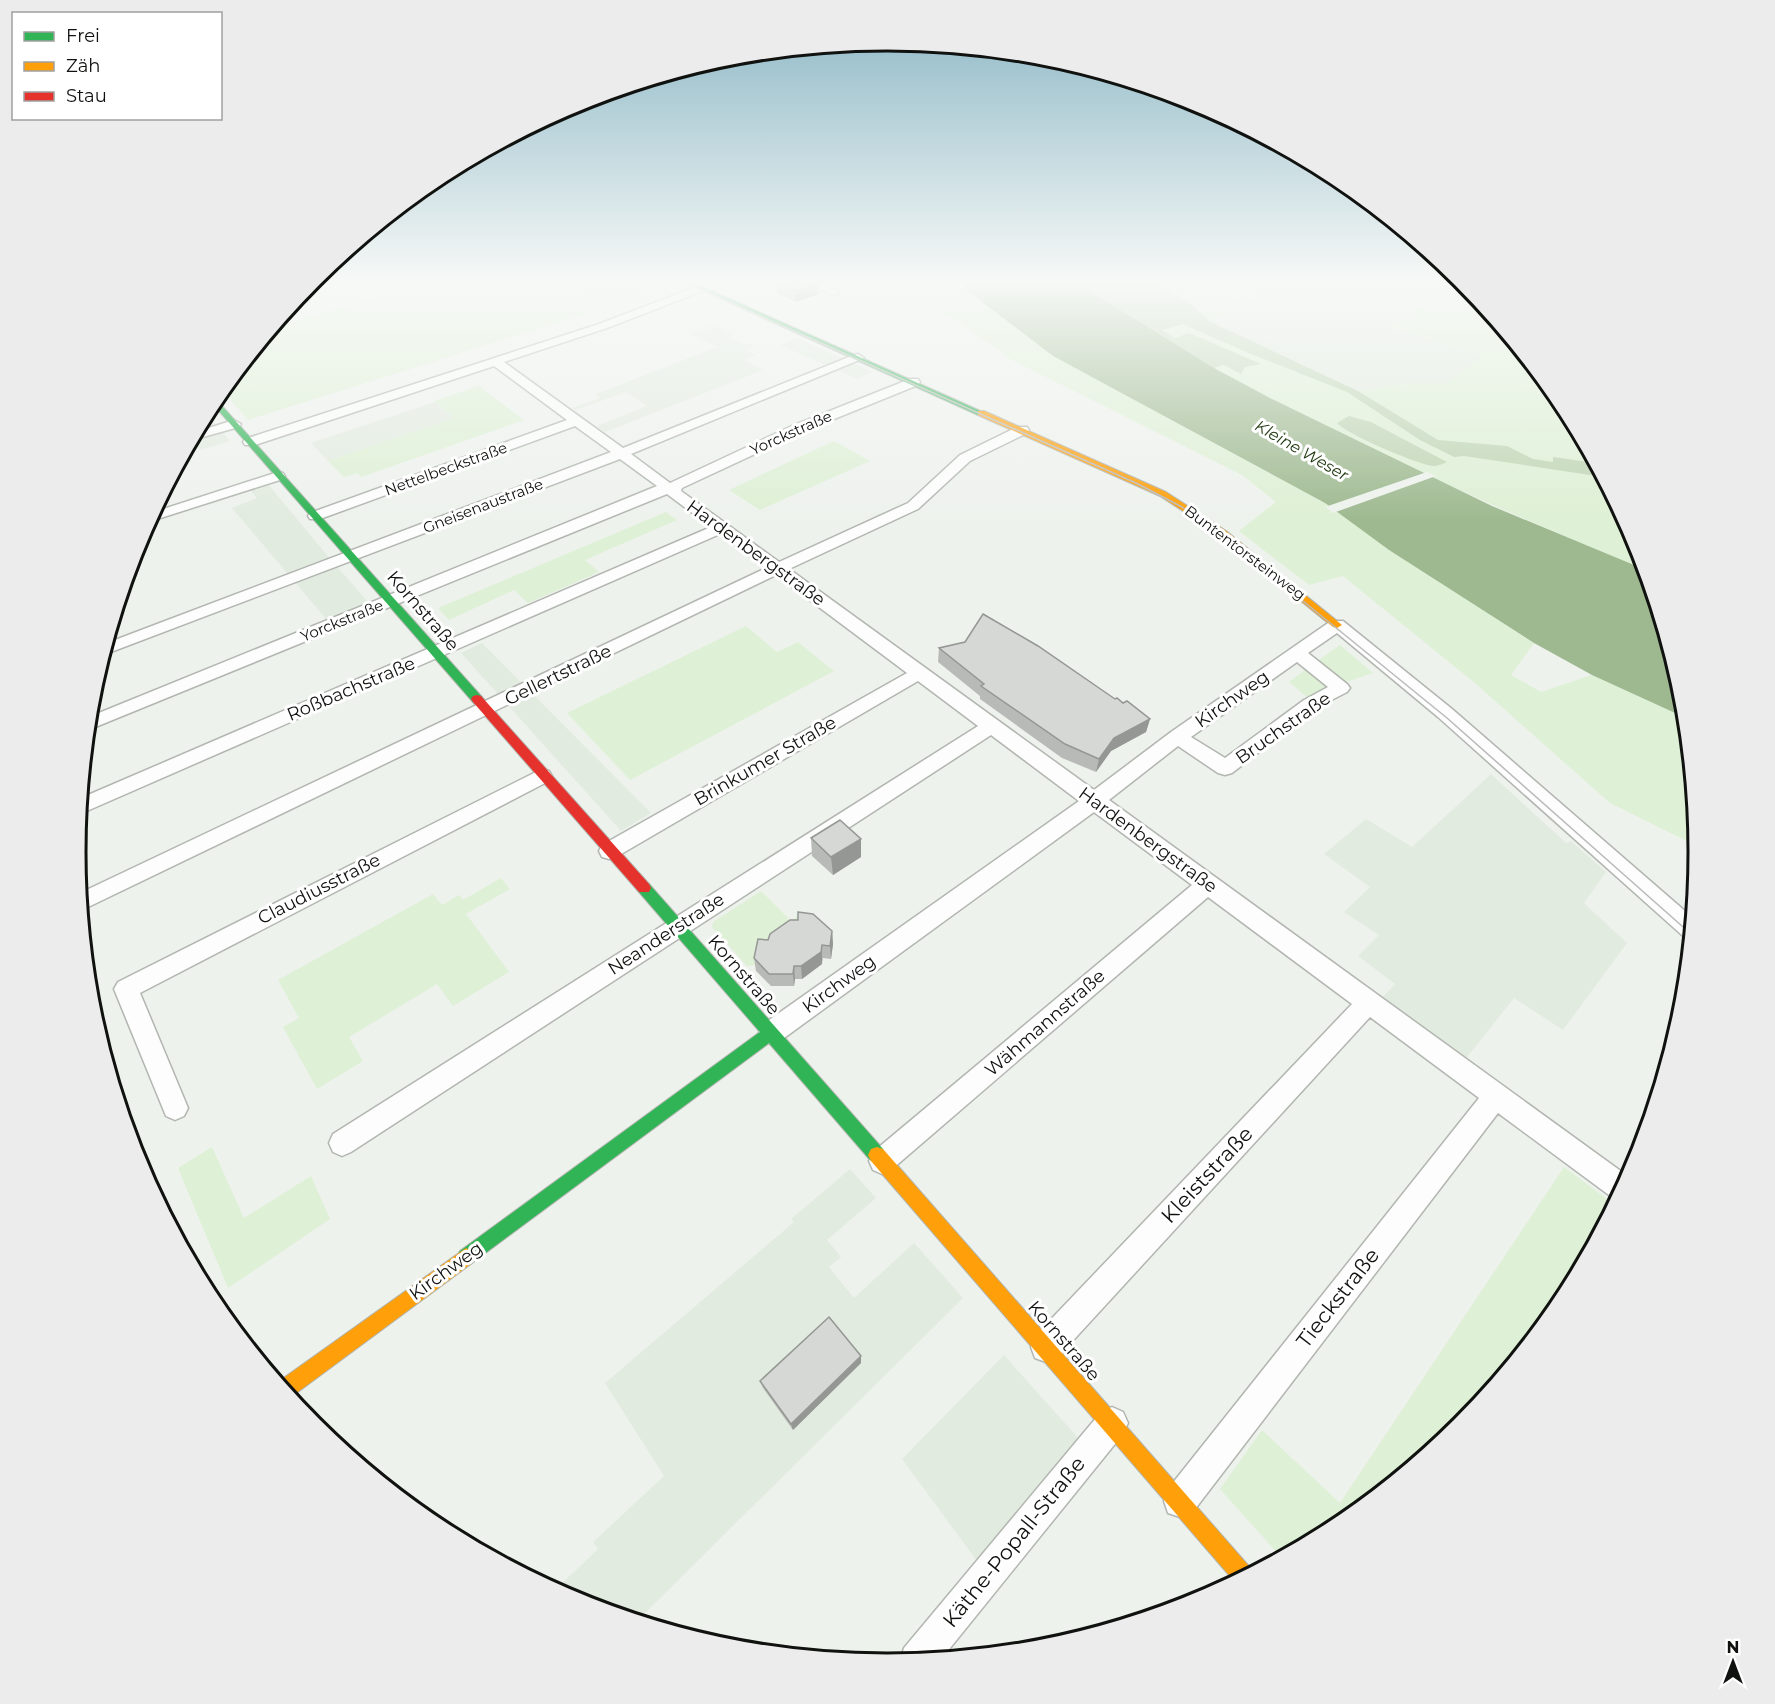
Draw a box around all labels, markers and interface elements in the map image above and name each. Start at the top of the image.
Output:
legend [12,12,222,120]
text: Frei [66,25,100,47]
text: Zäh [66,55,101,77]
text: Stau [66,85,107,107]
street label: Yorckstraße [747,406,835,459]
water label: Kleine Weser [1252,416,1352,485]
street label: Nettelbeckstraße [382,438,510,500]
street label: Gneisenaustraße [420,474,546,537]
street label: Hardenbergstraße [682,495,830,611]
street label: Buntentorsteinweg [1181,501,1309,604]
street label: Kornstraße [382,566,464,656]
street label: Yorckstraße [298,595,386,646]
street label: Gellertstraße [501,640,615,710]
street label: Roßbachstraße [283,652,419,726]
street label: Kirchweg [1191,666,1273,732]
street label: Bruchstraße [1231,687,1335,769]
street label: Brinkumer Straße [690,711,840,811]
street label: Hardenbergstraße [1074,782,1222,898]
street label: Claudiusstraße [254,849,384,929]
street label: Neanderstraße [604,888,728,980]
street label: Kornstraße [703,930,785,1020]
street label: Kirchweg [798,950,880,1018]
street label: Wähmannstraße [980,965,1110,1081]
street label: Kleiststraße [1156,1121,1258,1228]
street label: Kirchweg [405,1237,487,1305]
street label: Tieckstraße [1291,1243,1384,1353]
street label: Kornstraße [1023,1296,1105,1386]
street label: Käthe-Popall-Straße [937,1451,1090,1632]
north arrow [1703,1632,1763,1692]
text: N [1727,1638,1739,1657]

